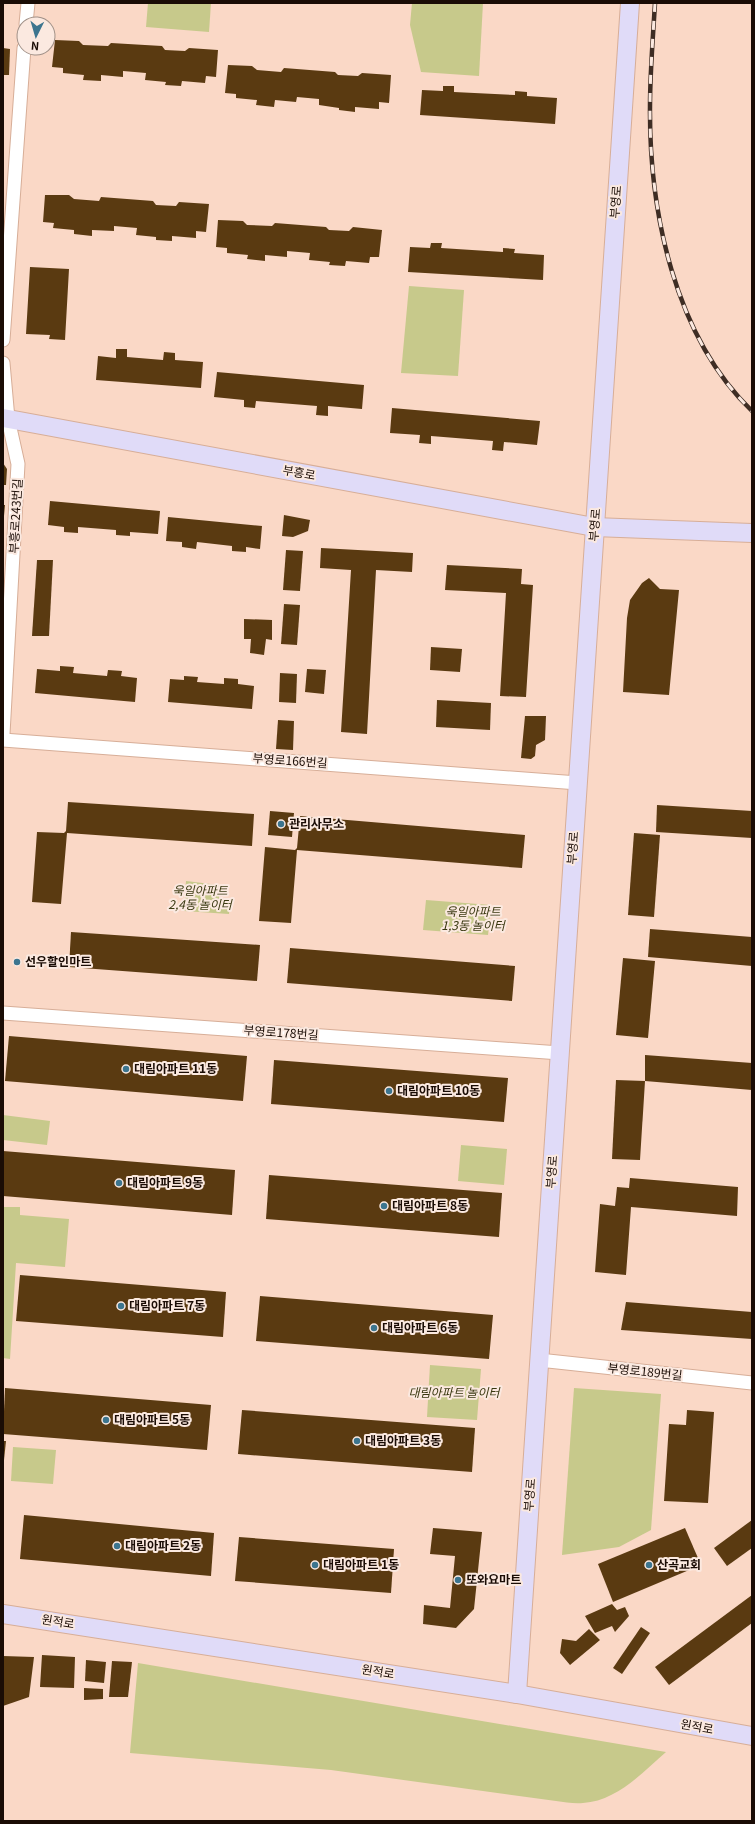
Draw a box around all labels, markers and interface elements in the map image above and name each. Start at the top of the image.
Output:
north arrow [16,16,56,56]
text: N [30,39,40,55]
street label: 부영로 [605,185,624,219]
street label: 부흥로 [281,460,317,483]
street label: 부흥로243번길 [4,478,25,554]
street label: 부영로 [584,508,603,542]
street label: 부영로166번길 [252,748,328,771]
place label: 관리사무소 [289,814,344,831]
marker: 관리사무소 [276,819,286,829]
street label: 부영로 [562,831,581,865]
park label: 욱일아파트 2,4동 놀이터 [168,881,234,912]
park label: 욱일아파트 1,3동 놀이터 [441,902,507,933]
place label: 선우할인마트 [25,952,91,969]
marker: 선우할인마트 [12,957,22,967]
street label: 부영로178번길 [243,1020,319,1043]
place label: 대림아파트 11동 [134,1059,217,1076]
marker: 대림아파트 11동 [121,1064,131,1074]
place label: 대림아파트 10동 [397,1081,480,1098]
marker: 대림아파트 10동 [384,1086,394,1096]
street label: 부영로 [541,1155,560,1189]
place label: 대림아파트 9동 [127,1173,203,1190]
marker: 대림아파트 9동 [114,1178,124,1188]
place label: 대림아파트 8동 [392,1196,468,1213]
marker: 대림아파트 8동 [379,1201,389,1211]
place label: 대림아파트 7동 [129,1296,205,1313]
marker: 대림아파트 7동 [116,1301,126,1311]
place label: 대림아파트 6동 [382,1318,458,1335]
marker: 대림아파트 6동 [369,1323,379,1333]
street label: 부영로189번길 [607,1358,683,1383]
park label: 대림아파트 놀이터 [408,1383,501,1400]
place label: 대림아파트 5동 [114,1410,190,1427]
marker: 대림아파트 5동 [101,1415,111,1425]
place label: 대림아파트 3동 [365,1431,441,1448]
marker: 대림아파트 3동 [352,1436,362,1446]
street label: 부영로 [519,1478,538,1512]
place label: 대림아파트 2동 [125,1536,201,1553]
marker: 대림아파트 2동 [112,1541,122,1551]
place label: 대림아파트 1동 [323,1555,399,1572]
place label: 산곡교회 [657,1555,701,1572]
marker: 대림아파트 1동 [310,1560,320,1570]
marker: 산곡교회 [644,1560,654,1570]
place label: 또와요마트 [466,1570,521,1587]
marker: 또와요마트 [453,1575,463,1585]
street label: 원적로 [41,1610,76,1632]
street label: 원적로 [361,1660,396,1682]
street label: 원적로 [679,1714,715,1737]

